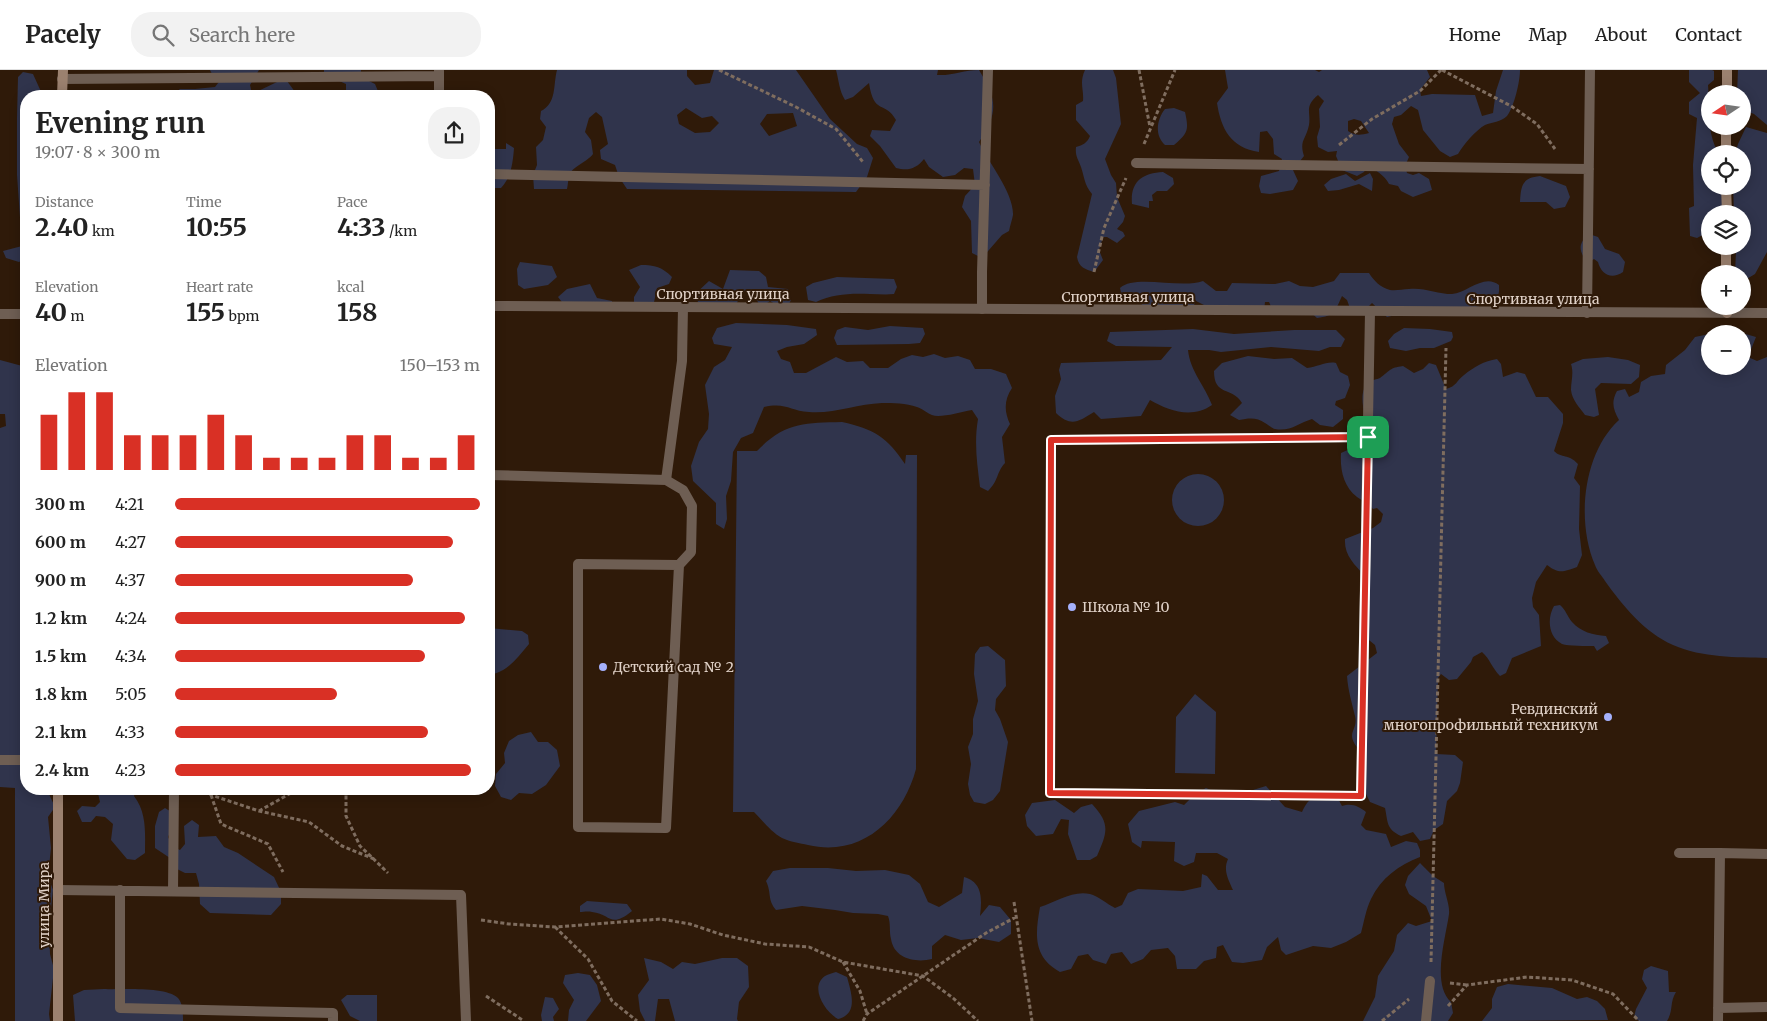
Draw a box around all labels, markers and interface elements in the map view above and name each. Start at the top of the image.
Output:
search box [131,12,481,57]
text: Pacely [25,19,101,50]
icon: search [149,21,177,49]
text: Search here [189,23,295,47]
text: Home [1449,23,1501,46]
text: Map [1529,23,1567,46]
text: About [1595,23,1647,46]
text: Contact [1675,23,1742,46]
north arrow [1701,85,1751,135]
map controls [1701,85,1751,375]
text: Evening run [35,105,205,141]
button: share [428,107,480,159]
text: 19:07 · 8 × 300 m [35,142,160,162]
button: locate [1701,145,1751,195]
text: Distance [35,193,94,211]
text: Time [186,193,222,211]
text: Pace [337,193,368,211]
button: layers [1701,205,1751,255]
text: 2.40 [35,211,89,243]
text: 10:55 [186,211,247,243]
text: 4:33 [337,211,386,243]
text: km [89,222,115,240]
text: /km [386,222,417,240]
button: + [1701,265,1751,315]
text: Elevation [35,278,99,296]
text: Heart rate [186,278,253,296]
text: kcal [337,278,365,296]
street label: Спортивная улица [656,285,790,303]
street label: Спортивная улица [1061,288,1195,306]
street label: Спортивная улица [1466,290,1600,308]
text: 40 [35,296,67,328]
text: 155 [186,296,225,328]
text: 158 [337,296,378,328]
text: m [67,307,84,325]
text: bpm [225,307,259,325]
button: − [1701,325,1751,375]
text: Elevation [35,355,108,375]
text: 150–153 m [400,355,480,375]
pin [1347,416,1389,458]
icon: arrive [1354,423,1382,451]
text: 300 m [35,494,85,514]
text: 4:21 [115,494,144,514]
text: 600 m [35,532,86,552]
text: 4:27 [115,532,146,552]
text: 900 m [35,570,86,590]
text: 4:37 [115,570,145,590]
place label: Школа № 10 [1082,598,1170,616]
marker: Школа № 10 [1066,601,1078,613]
text: 1.2 km [35,608,87,628]
text: 4:24 [115,608,147,628]
text: 1.5 km [35,646,87,666]
text: 4:34 [115,646,146,666]
place label: Детский сад № 2 [613,658,734,676]
marker: Детский сад № 2 [597,661,609,673]
text: 1.8 km [35,684,87,704]
text: 5:05 [115,684,147,704]
place label: Ревдинский многопрофильный техникум [1384,700,1599,734]
marker: Ревдинский многопрофильный техникум [1602,711,1614,723]
text: 2.1 km [35,722,86,742]
text: 4:33 [115,722,145,742]
text: 2.4 km [35,760,89,780]
text: 4:23 [115,760,146,780]
street label: улица Мира [35,862,53,948]

